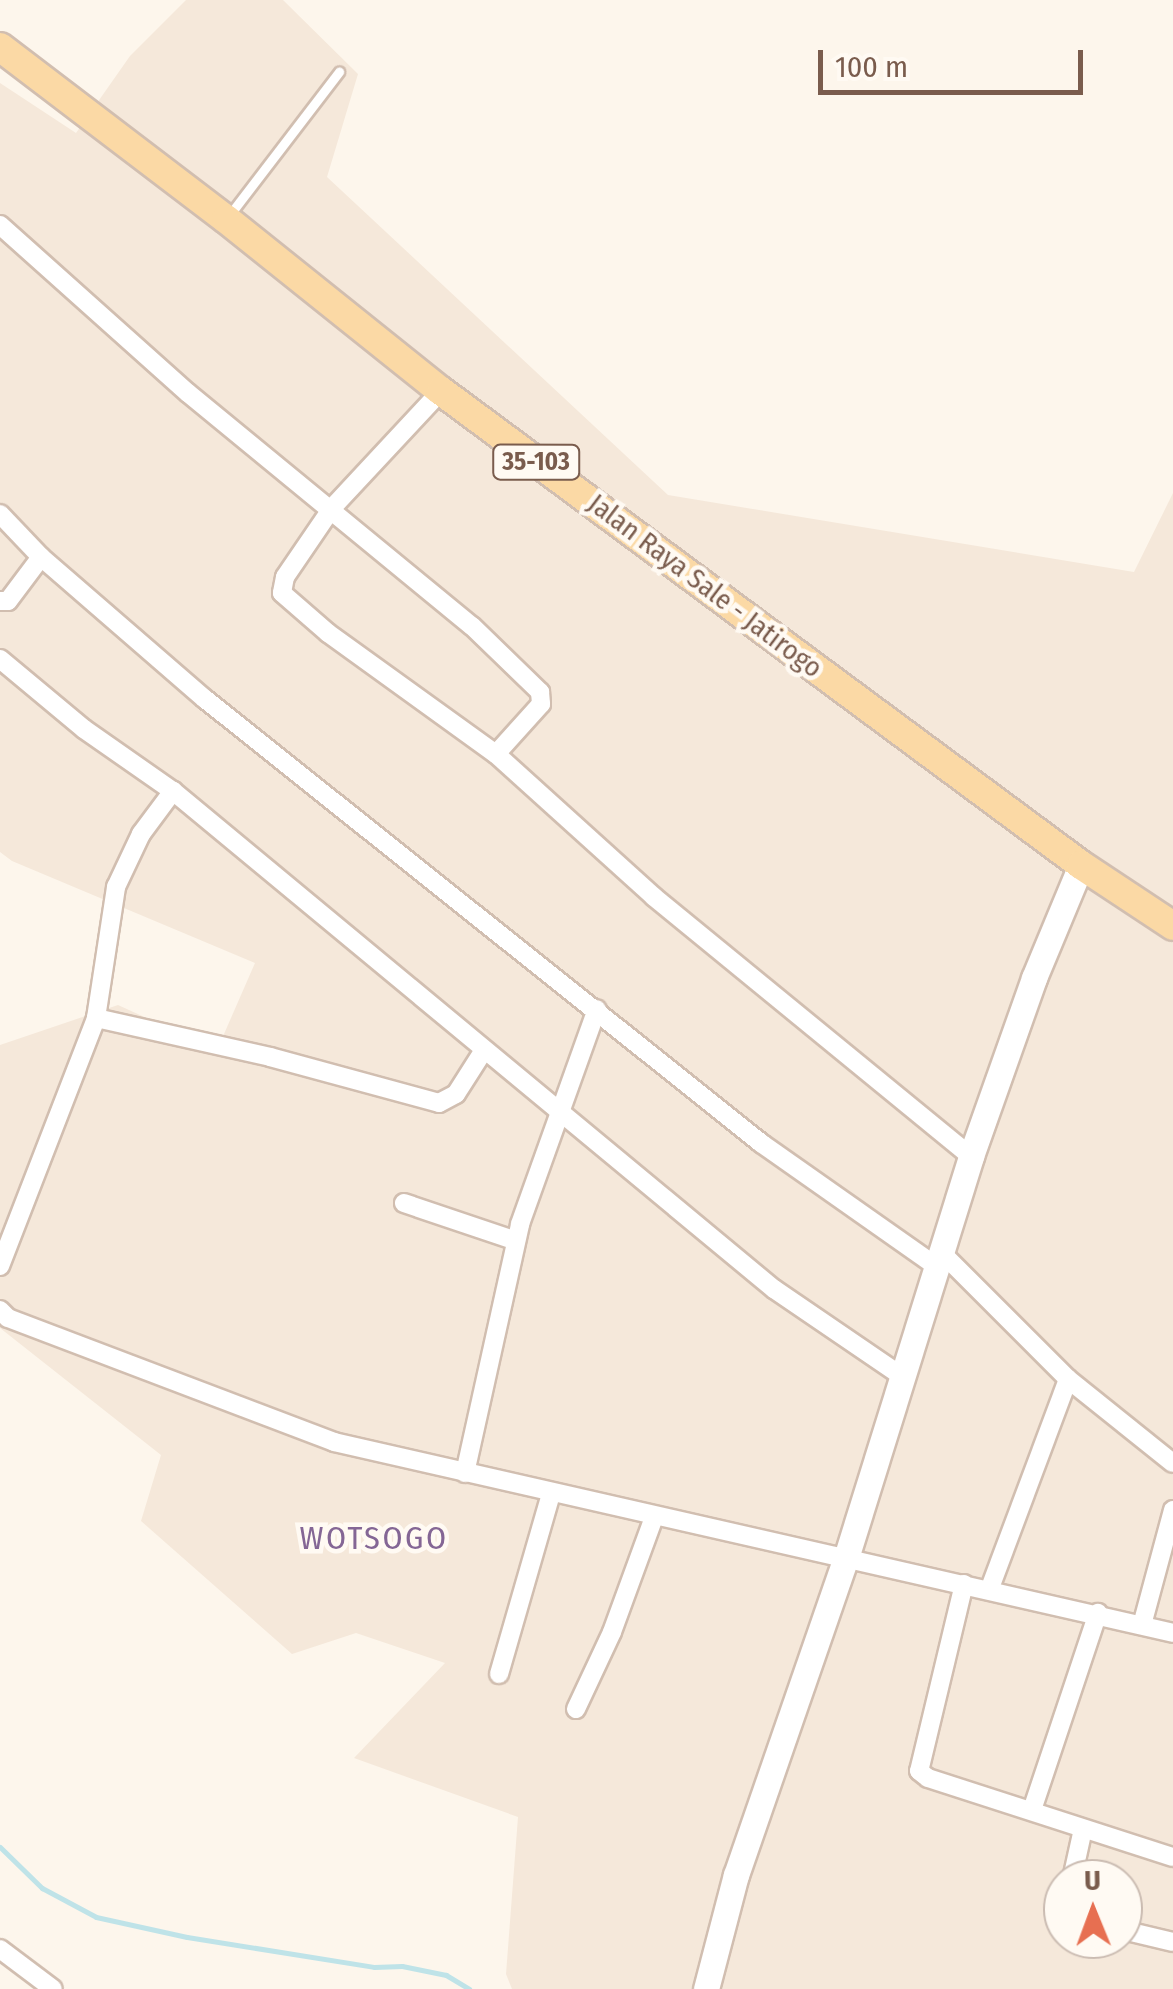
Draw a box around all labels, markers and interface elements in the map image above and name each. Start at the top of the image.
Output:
scale bar [823,30,1088,92]
text: 100 m [835,49,908,85]
road number: 35-103 [491,442,581,482]
street label: Jalan Raya Sale - Jatirogo [581,487,829,685]
district label: WOTSOGO [299,1519,449,1557]
north arrow [1043,1859,1143,1959]
text: U [1084,1864,1101,1897]

